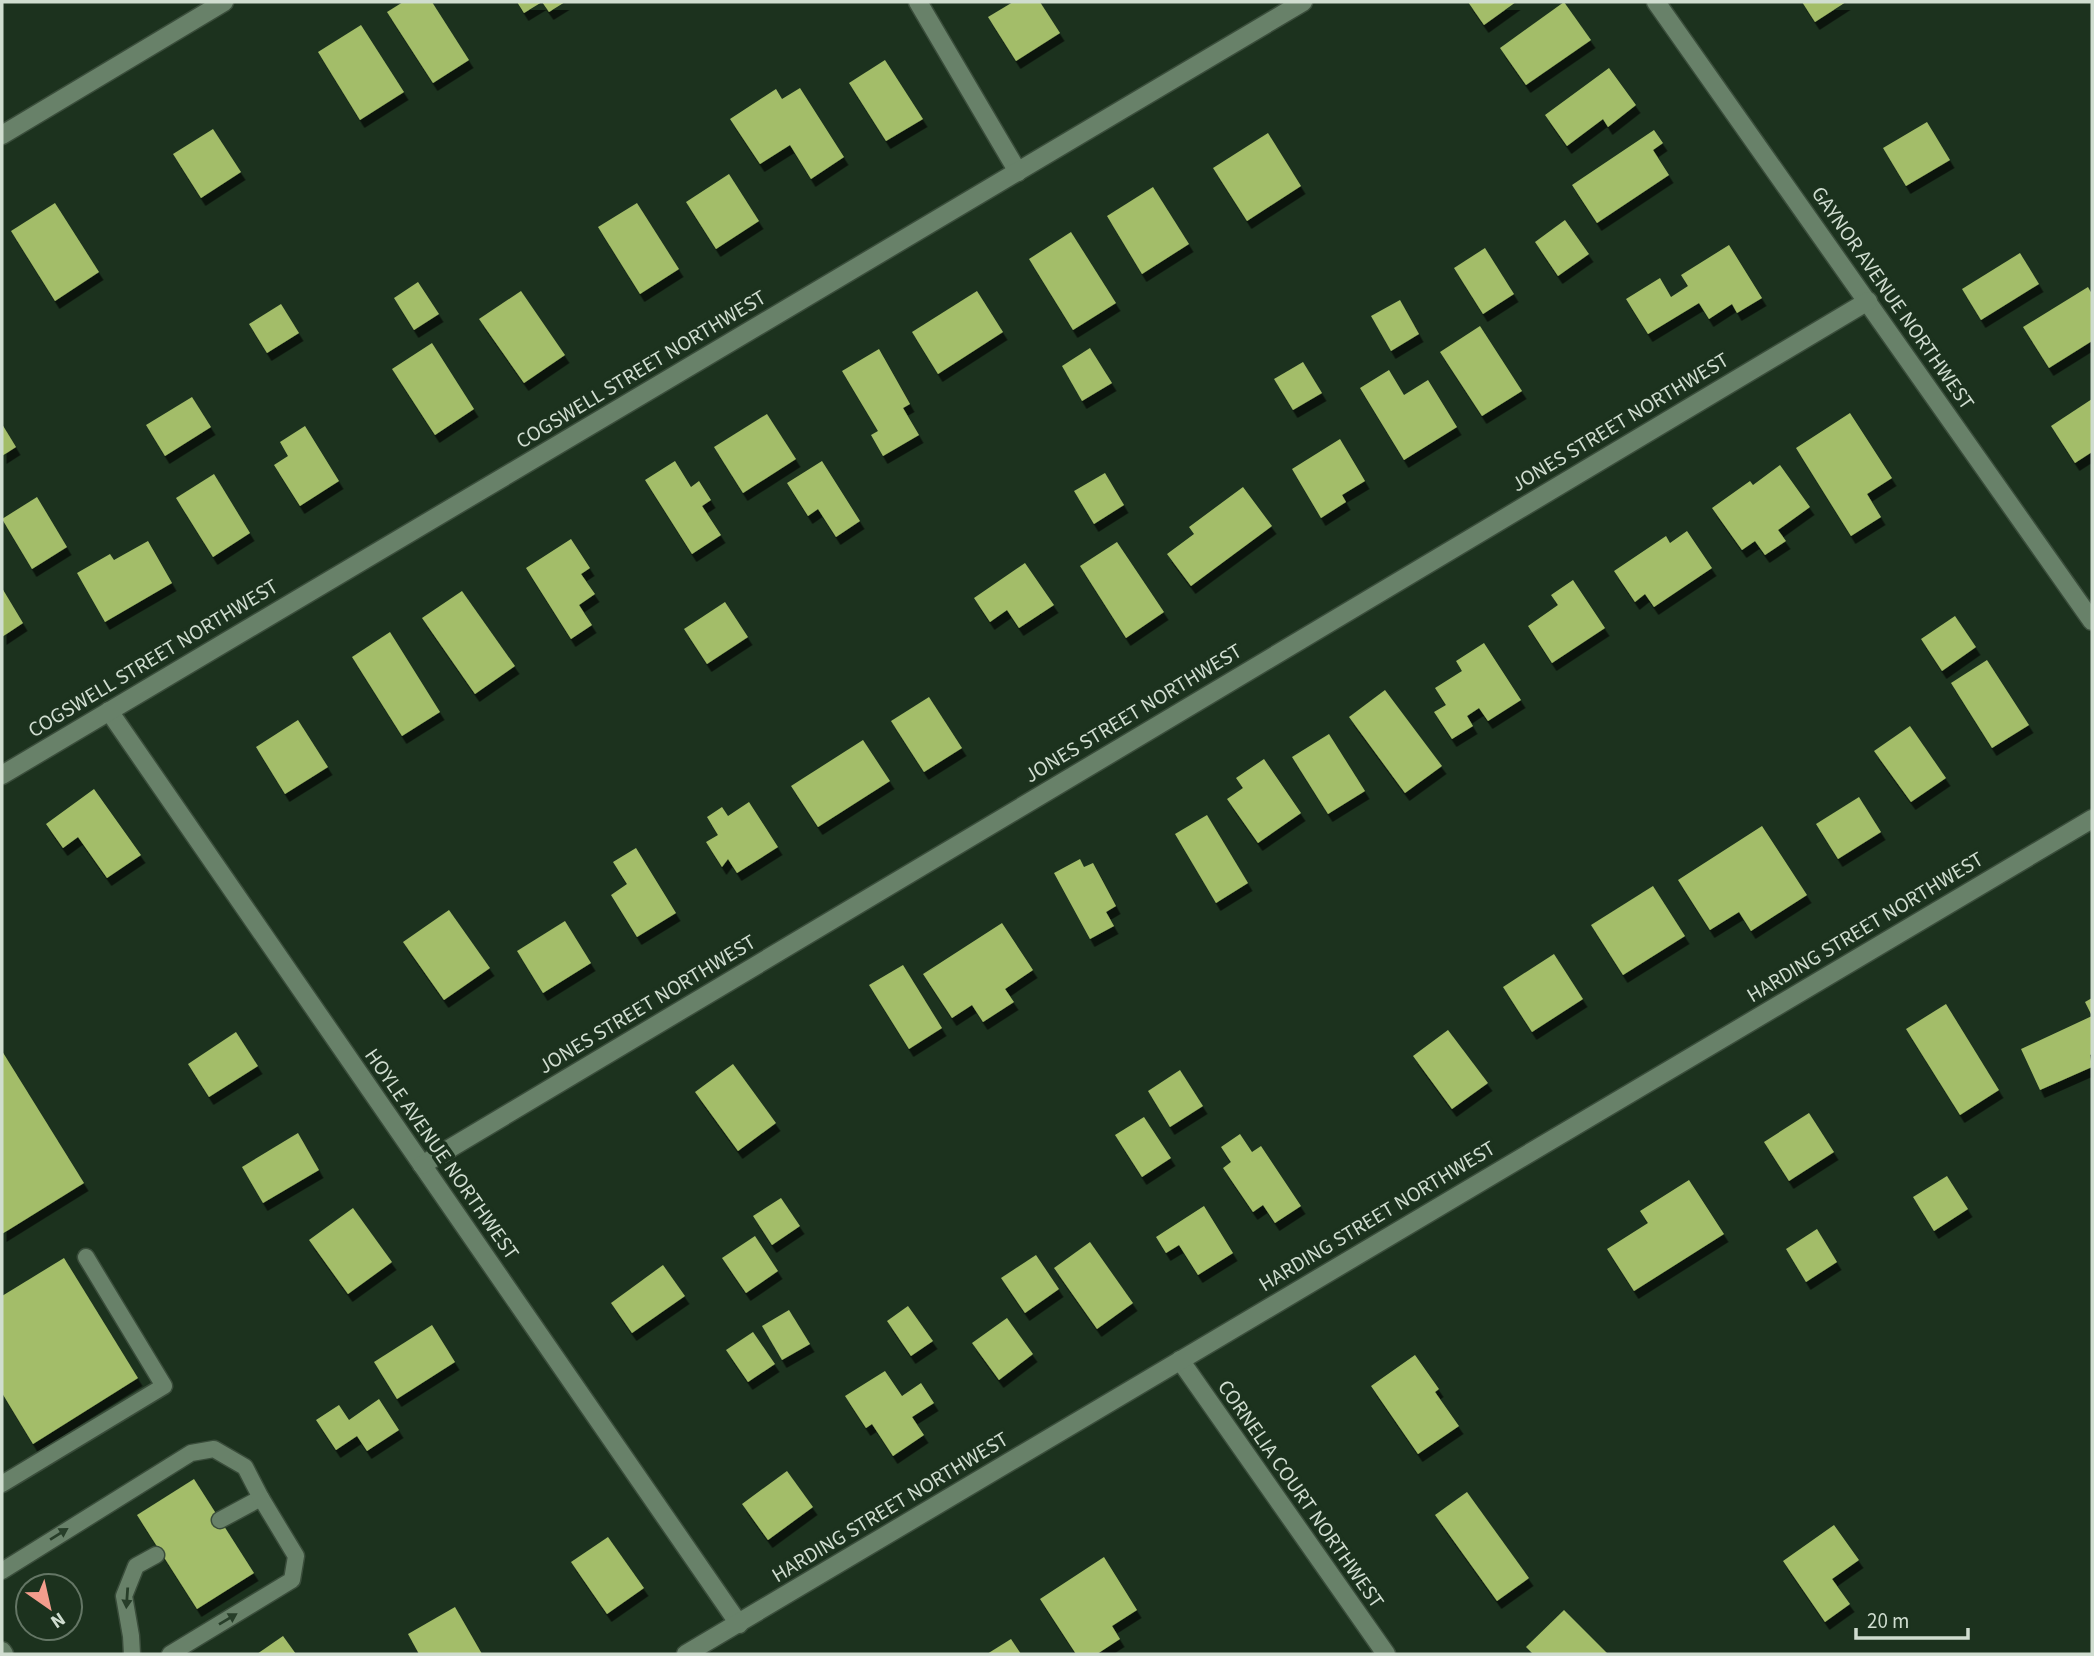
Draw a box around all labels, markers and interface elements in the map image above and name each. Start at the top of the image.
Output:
street label: GAYNOR AVENUE NORTHWEST [1804,180,1982,416]
street label: COGSWELL STREET NORTHWEST [510,282,772,456]
street label: JONES STREET NORTHWEST [1505,345,1735,499]
street label: COGSWELL STREET NORTHWEST [22,571,284,745]
street label: JONES STREET NORTHWEST [1018,636,1248,790]
street label: HARDING STREET NORTHWEST [1741,844,1989,1010]
street label: JONES STREET NORTHWEST [532,927,762,1081]
street label: HOYLE AVENUE NORTHWEST [357,1042,527,1266]
street label: HARDING STREET NORTHWEST [1253,1133,1501,1299]
street label: CORNELIA COURT NORTHWEST [1210,1374,1392,1614]
street label: HARDING STREET NORTHWEST [766,1424,1014,1590]
one-way arrow [50,1528,69,1541]
north arrow [14,1572,84,1642]
one-way arrow [122,1587,133,1609]
scale bar [1856,1596,1968,1640]
text: N [45,1605,70,1635]
text: 20 m [1867,1606,1909,1636]
one-way arrow [219,1613,238,1625]

